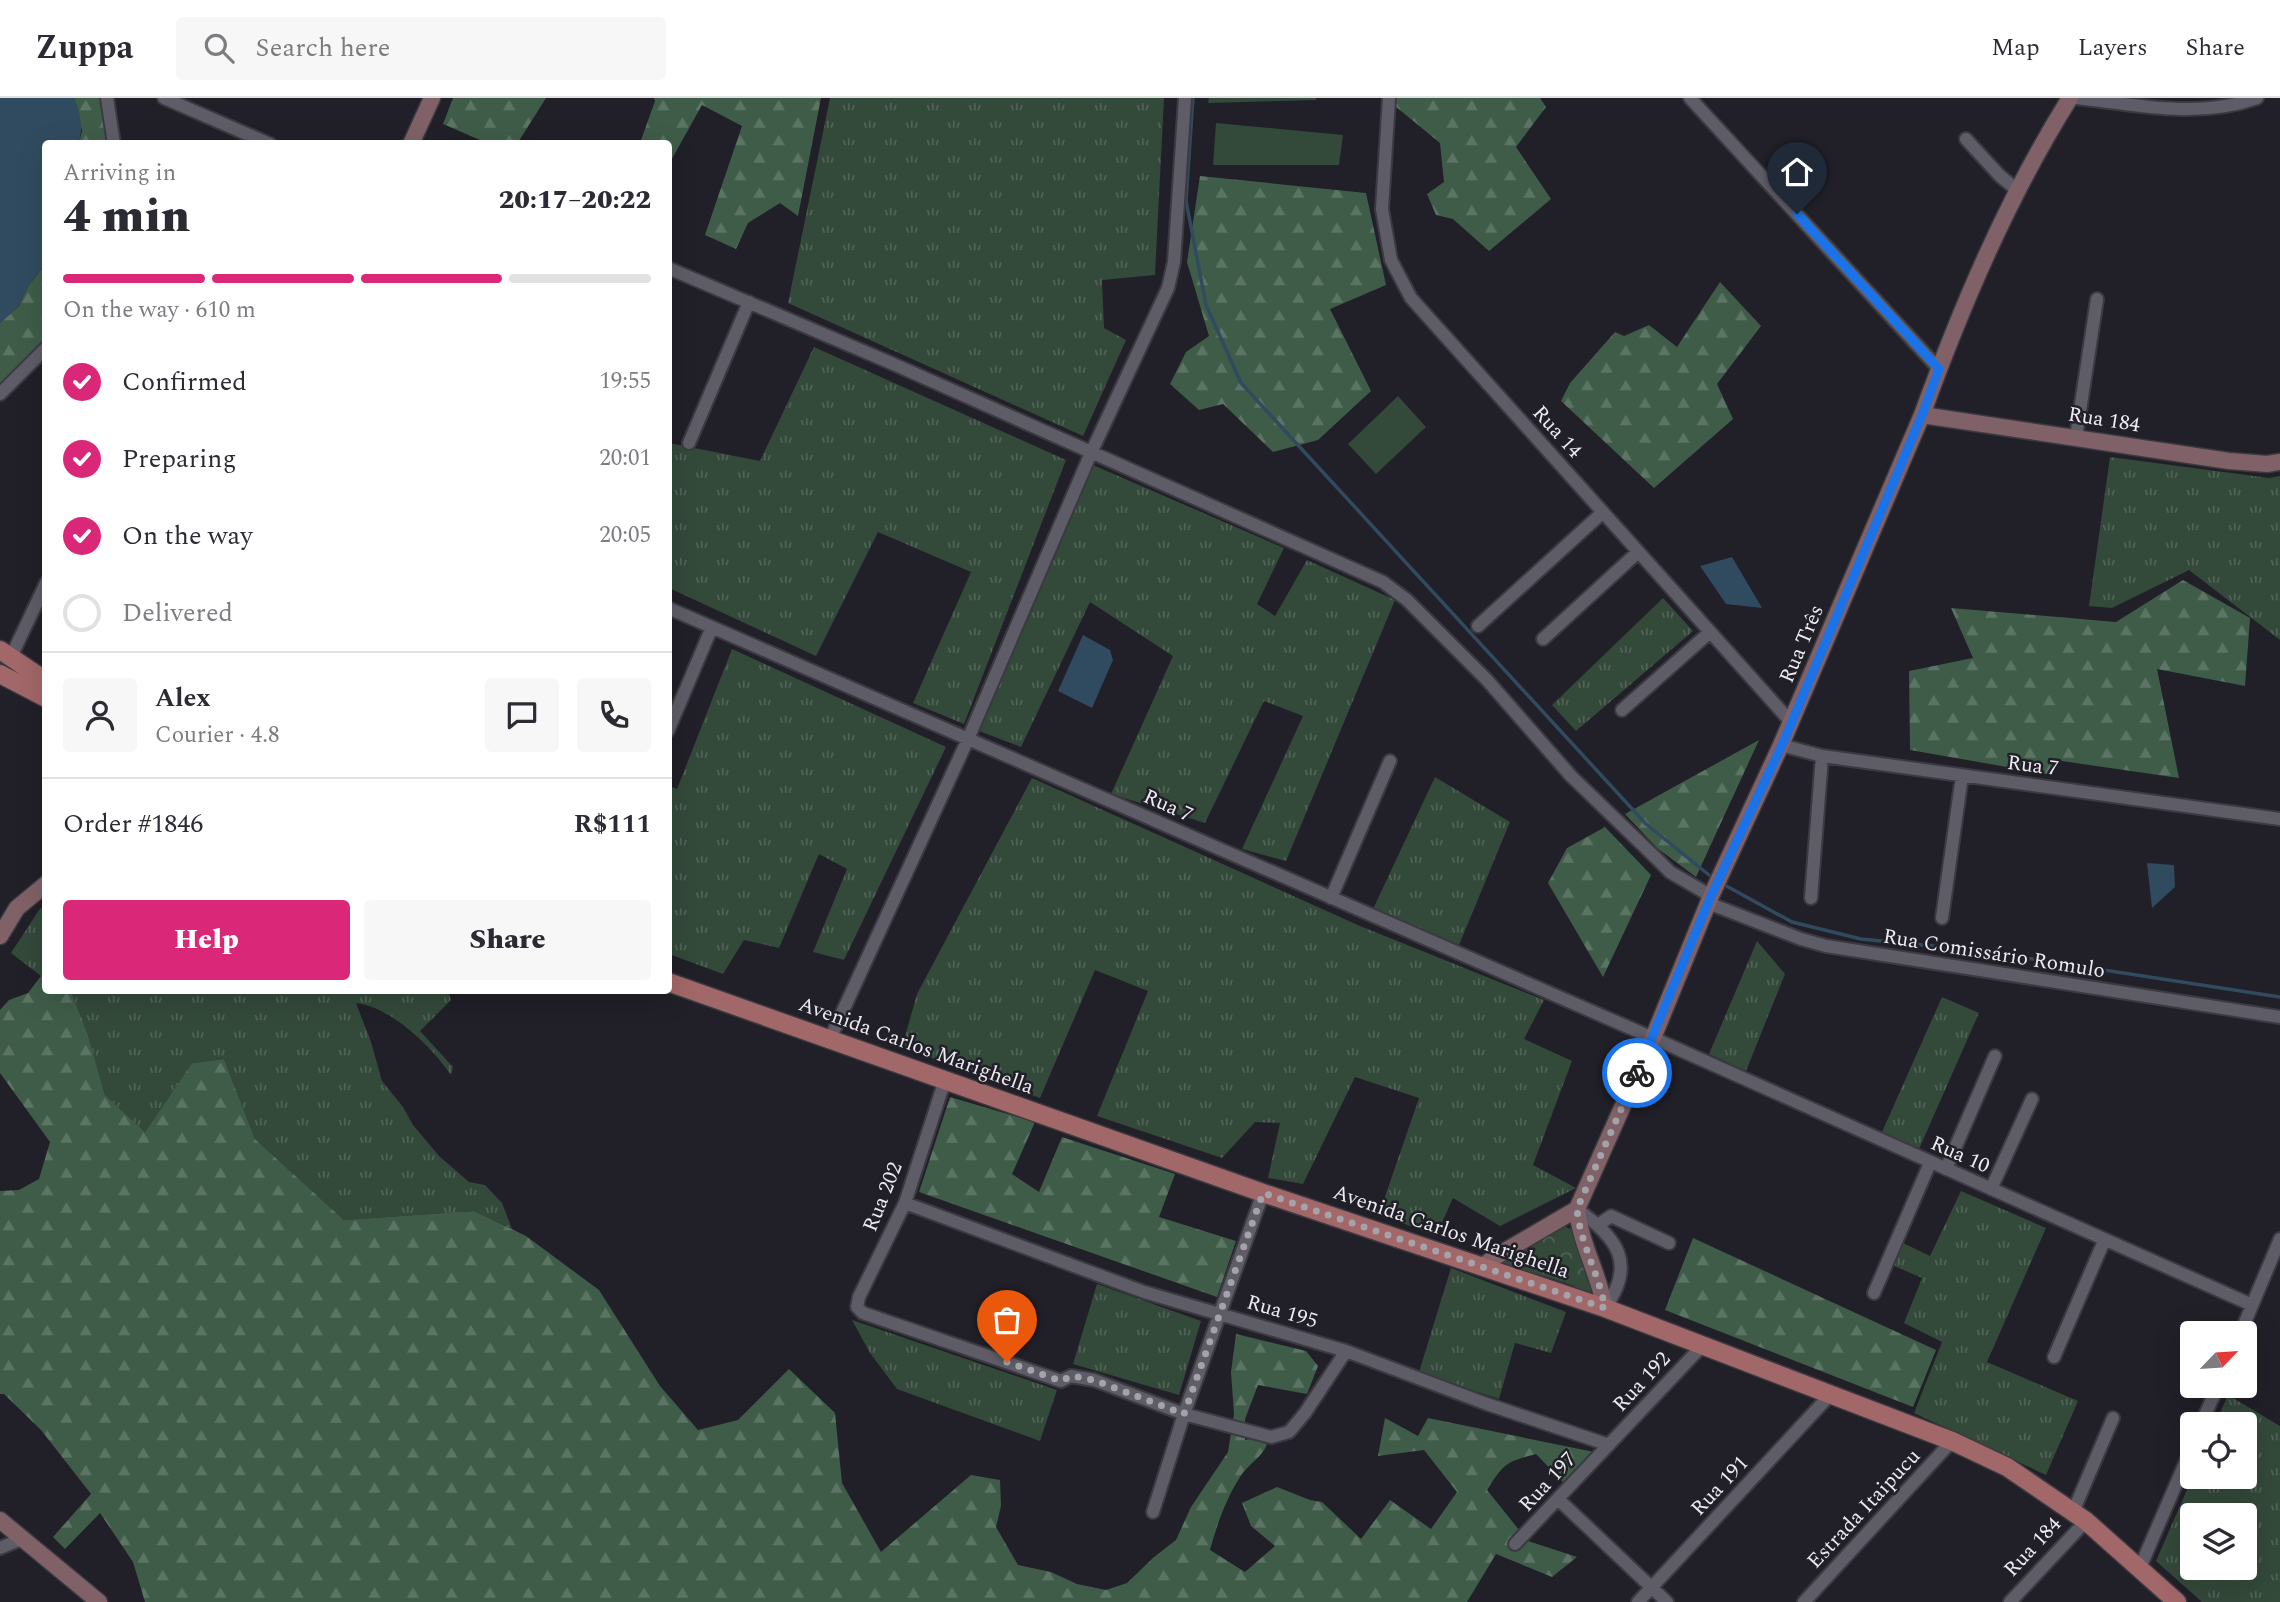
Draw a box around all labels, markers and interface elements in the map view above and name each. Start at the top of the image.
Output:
search box [176,17,666,80]
text: Zuppa [35,23,134,73]
text: Search here [256,28,390,68]
icon: search [200,29,238,67]
text: Map [1991,30,2040,66]
text: Layers [2078,30,2148,66]
text: Share [2186,30,2245,66]
pin [1767,142,1827,214]
icon: home [1778,153,1816,191]
text: Arriving in [63,156,176,191]
text: 20:17–20:22 [499,180,651,220]
text: 4 min [63,182,190,252]
text: On the way · 610 m [63,293,256,328]
text: Confirmed [122,362,247,402]
icon: check [63,363,101,401]
text: 19:55 [599,364,651,399]
street label: Rua 14 [1524,398,1590,466]
street label: Rua 184 [2066,399,2143,442]
text: Preparing [122,439,236,479]
icon: check [63,440,101,478]
text: 20:01 [599,441,651,476]
text: On the way [122,516,253,556]
icon: check [63,517,101,555]
text: 20:05 [599,518,651,553]
text: Delivered [122,593,233,633]
street label: Rua Três [1771,600,1833,688]
button: person [63,678,137,752]
text: Alex [155,678,210,718]
button: chat [485,678,559,752]
button: phone [577,678,651,752]
text: Courier · 4.8 [155,718,280,753]
street label: Rua 7 [2005,747,2061,785]
street label: Rua 7 [1138,781,1198,831]
text: Order #1846 [63,804,203,844]
text: R$111 [574,804,651,844]
button: Help [63,900,350,980]
button: Share [364,900,651,980]
street label: Rua Comissário Romulo [1881,921,2107,987]
street label: Avenida Carlos Marighella [794,988,1039,1104]
courier [1602,1038,1672,1108]
icon: bike [1618,1054,1656,1092]
street label: Rua 10 [1925,1128,1995,1182]
street label: Rua 202 [855,1157,911,1237]
street label: Avenida Carlos Marighella [1328,1176,1574,1288]
street label: Rua 195 [1243,1287,1321,1337]
pin [977,1290,1037,1362]
icon: bag [988,1301,1026,1339]
north arrow [2180,1321,2258,1398]
map controls [2180,1321,2257,1580]
street label: Rua 192 [1606,1345,1678,1419]
button: locate [2180,1412,2257,1489]
street label: Estrada Itaipucu [1800,1442,1928,1576]
street label: Rua 197 [1512,1445,1584,1519]
street label: Rua 191 [1684,1449,1756,1523]
button: layers [2180,1503,2257,1580]
street label: Rua 184 [1997,1509,2070,1584]

